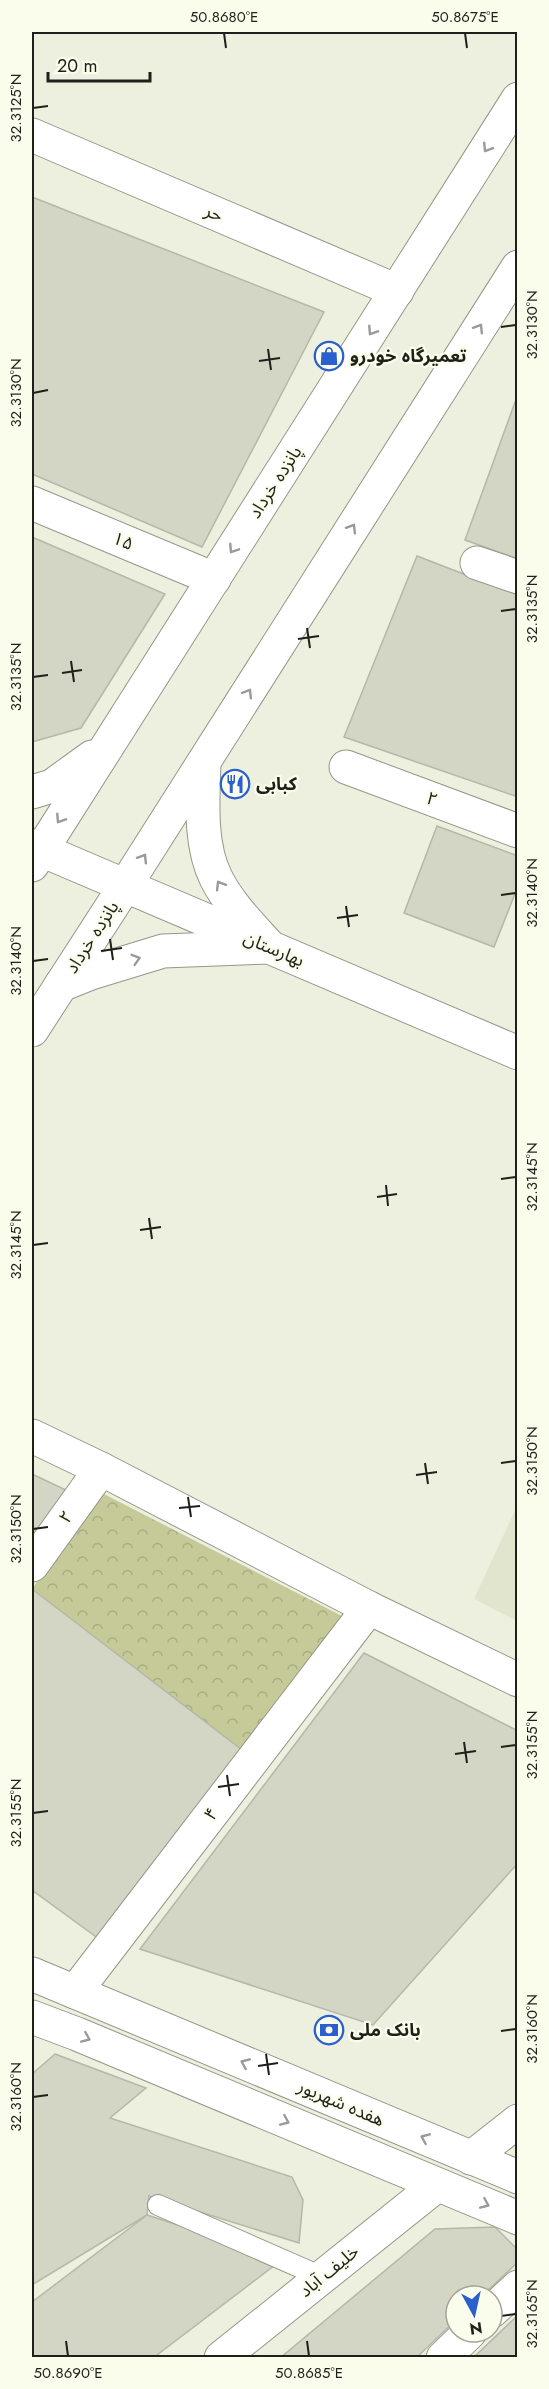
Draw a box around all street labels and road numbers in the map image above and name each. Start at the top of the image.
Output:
street label: حر [200,197,227,228]
street label: پانزده خرداد [242,441,308,523]
street label: ۱۵ [108,525,138,557]
street label: ۲ [423,785,441,813]
street label: پانزده خرداد [59,896,125,978]
street label: بهارستان [240,925,308,973]
street label: ۲ [52,1505,80,1529]
street label: ۴ [198,1802,224,1826]
street label: هفده شهریور [293,2073,388,2133]
street label: خلیف آباد [293,2239,365,2303]

